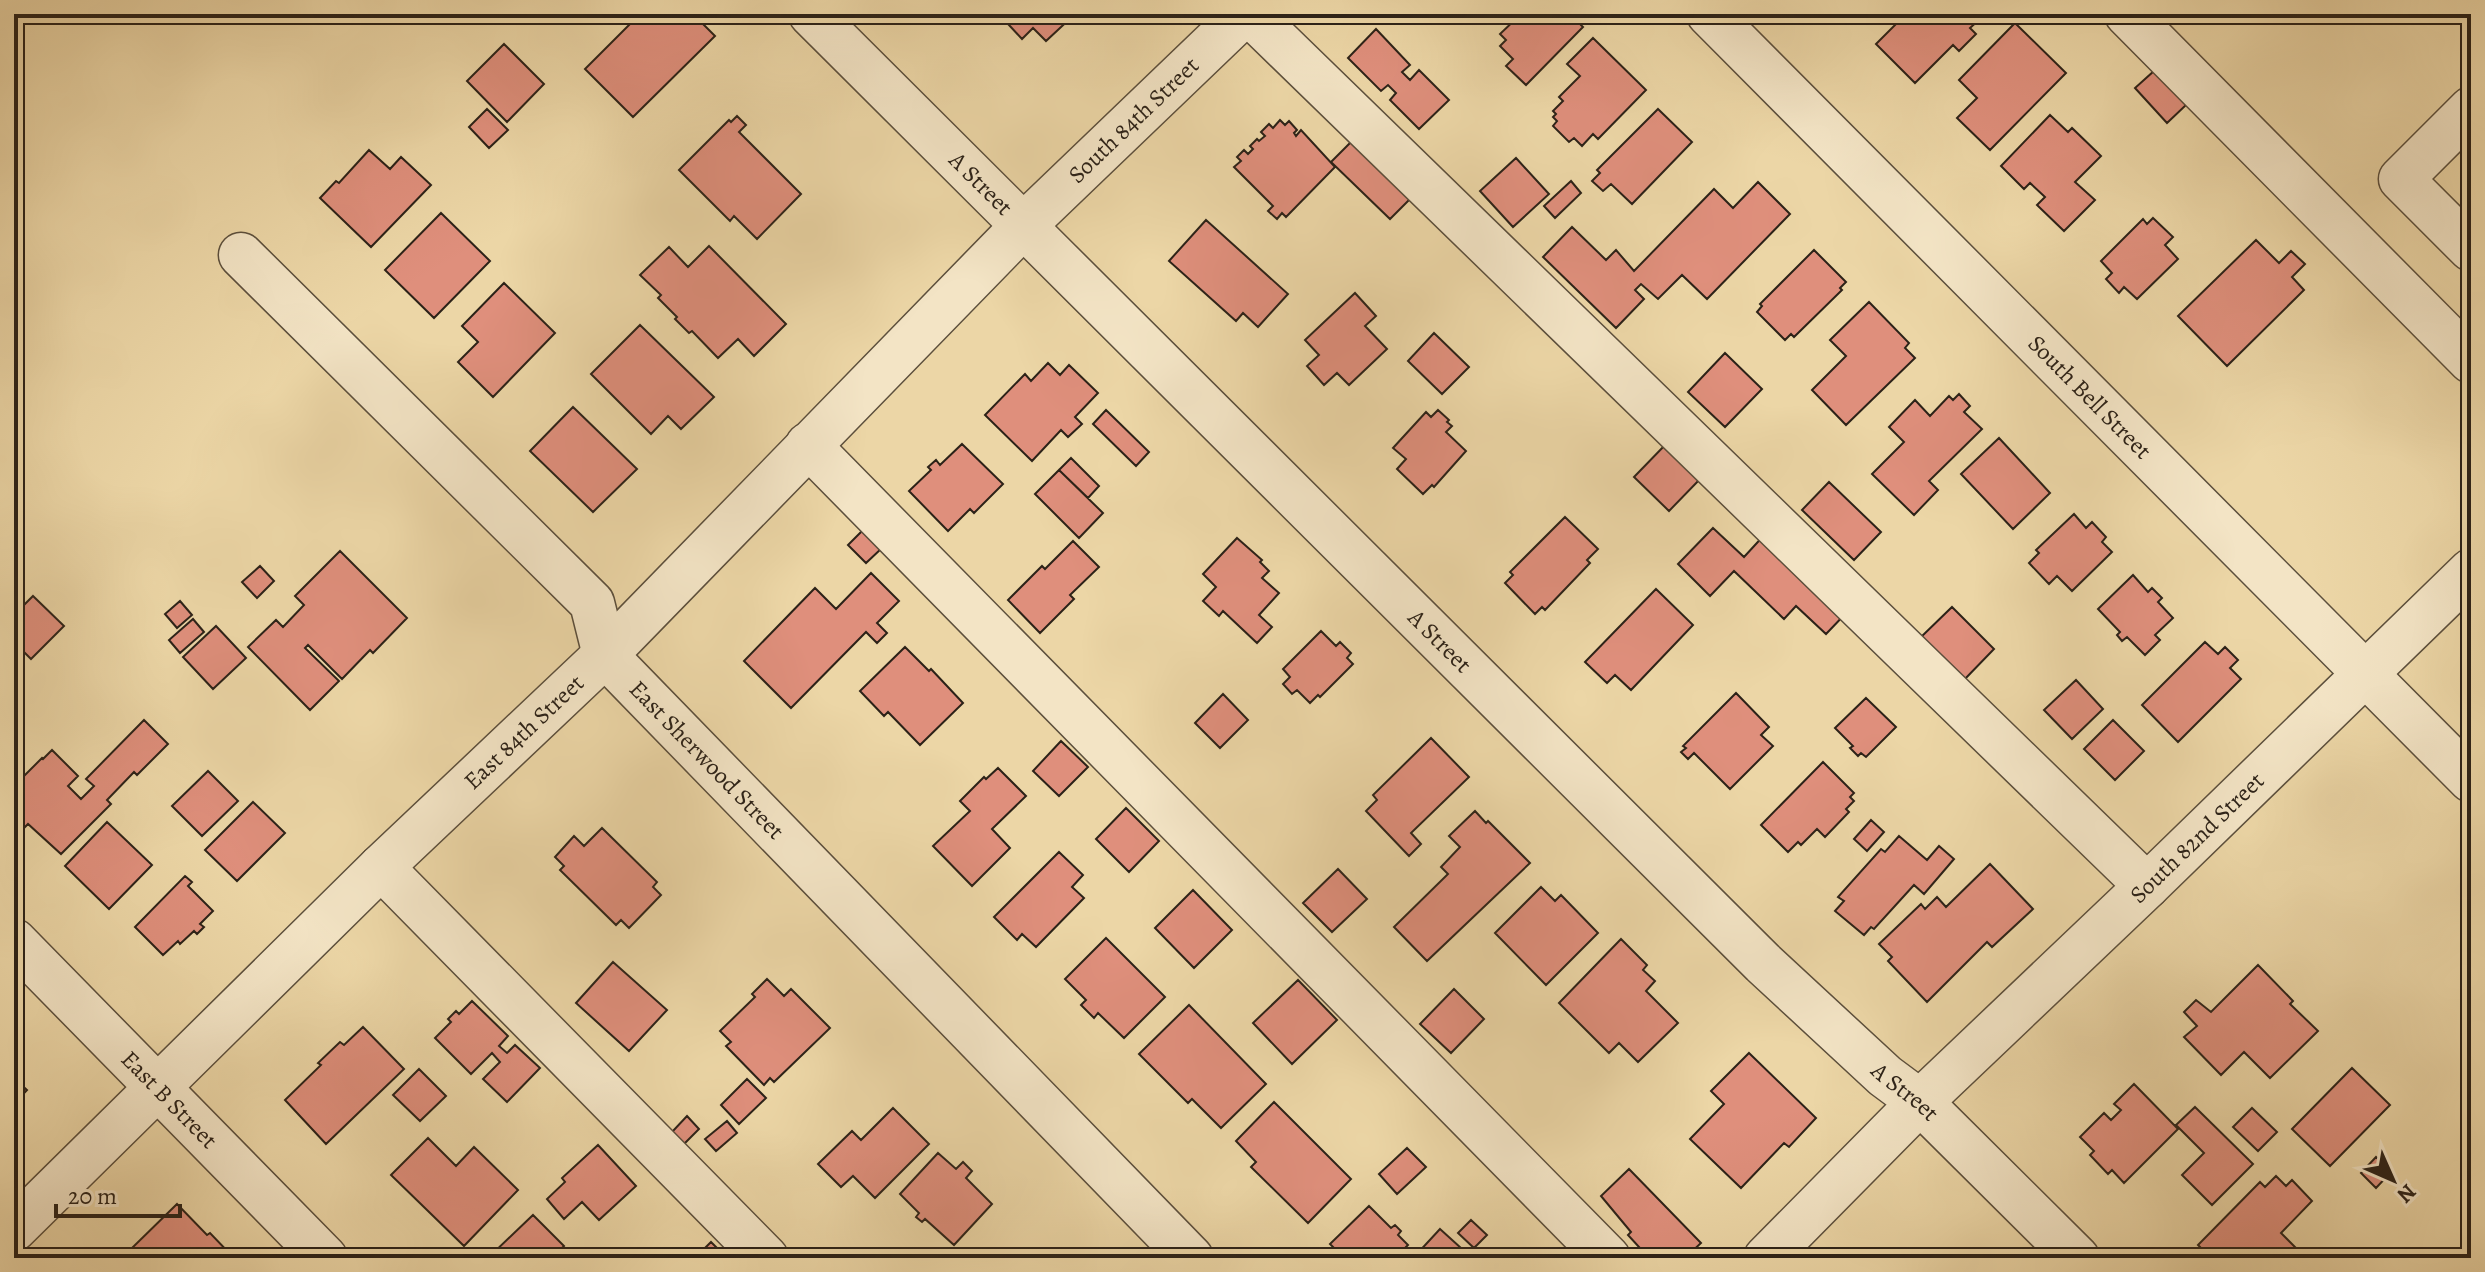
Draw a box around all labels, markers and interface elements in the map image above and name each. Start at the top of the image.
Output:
street label: South 84th Street [1061,50,1206,190]
street label: A Street [941,144,1020,222]
street label: South Bell Street [2021,328,2159,466]
street label: A Street [1400,601,1479,680]
street label: East 84th Street [457,667,591,797]
street label: East Sherwood Street [622,673,792,846]
street label: South 82nd Street [2123,765,2271,910]
street label: East B Street [114,1044,225,1155]
street label: A Street [1864,1054,1946,1128]
north arrow [2353,1140,2433,1220]
scale bar [56,1168,180,1218]
text: N [2390,1177,2423,1210]
text: 20 m [68,1180,117,1212]

